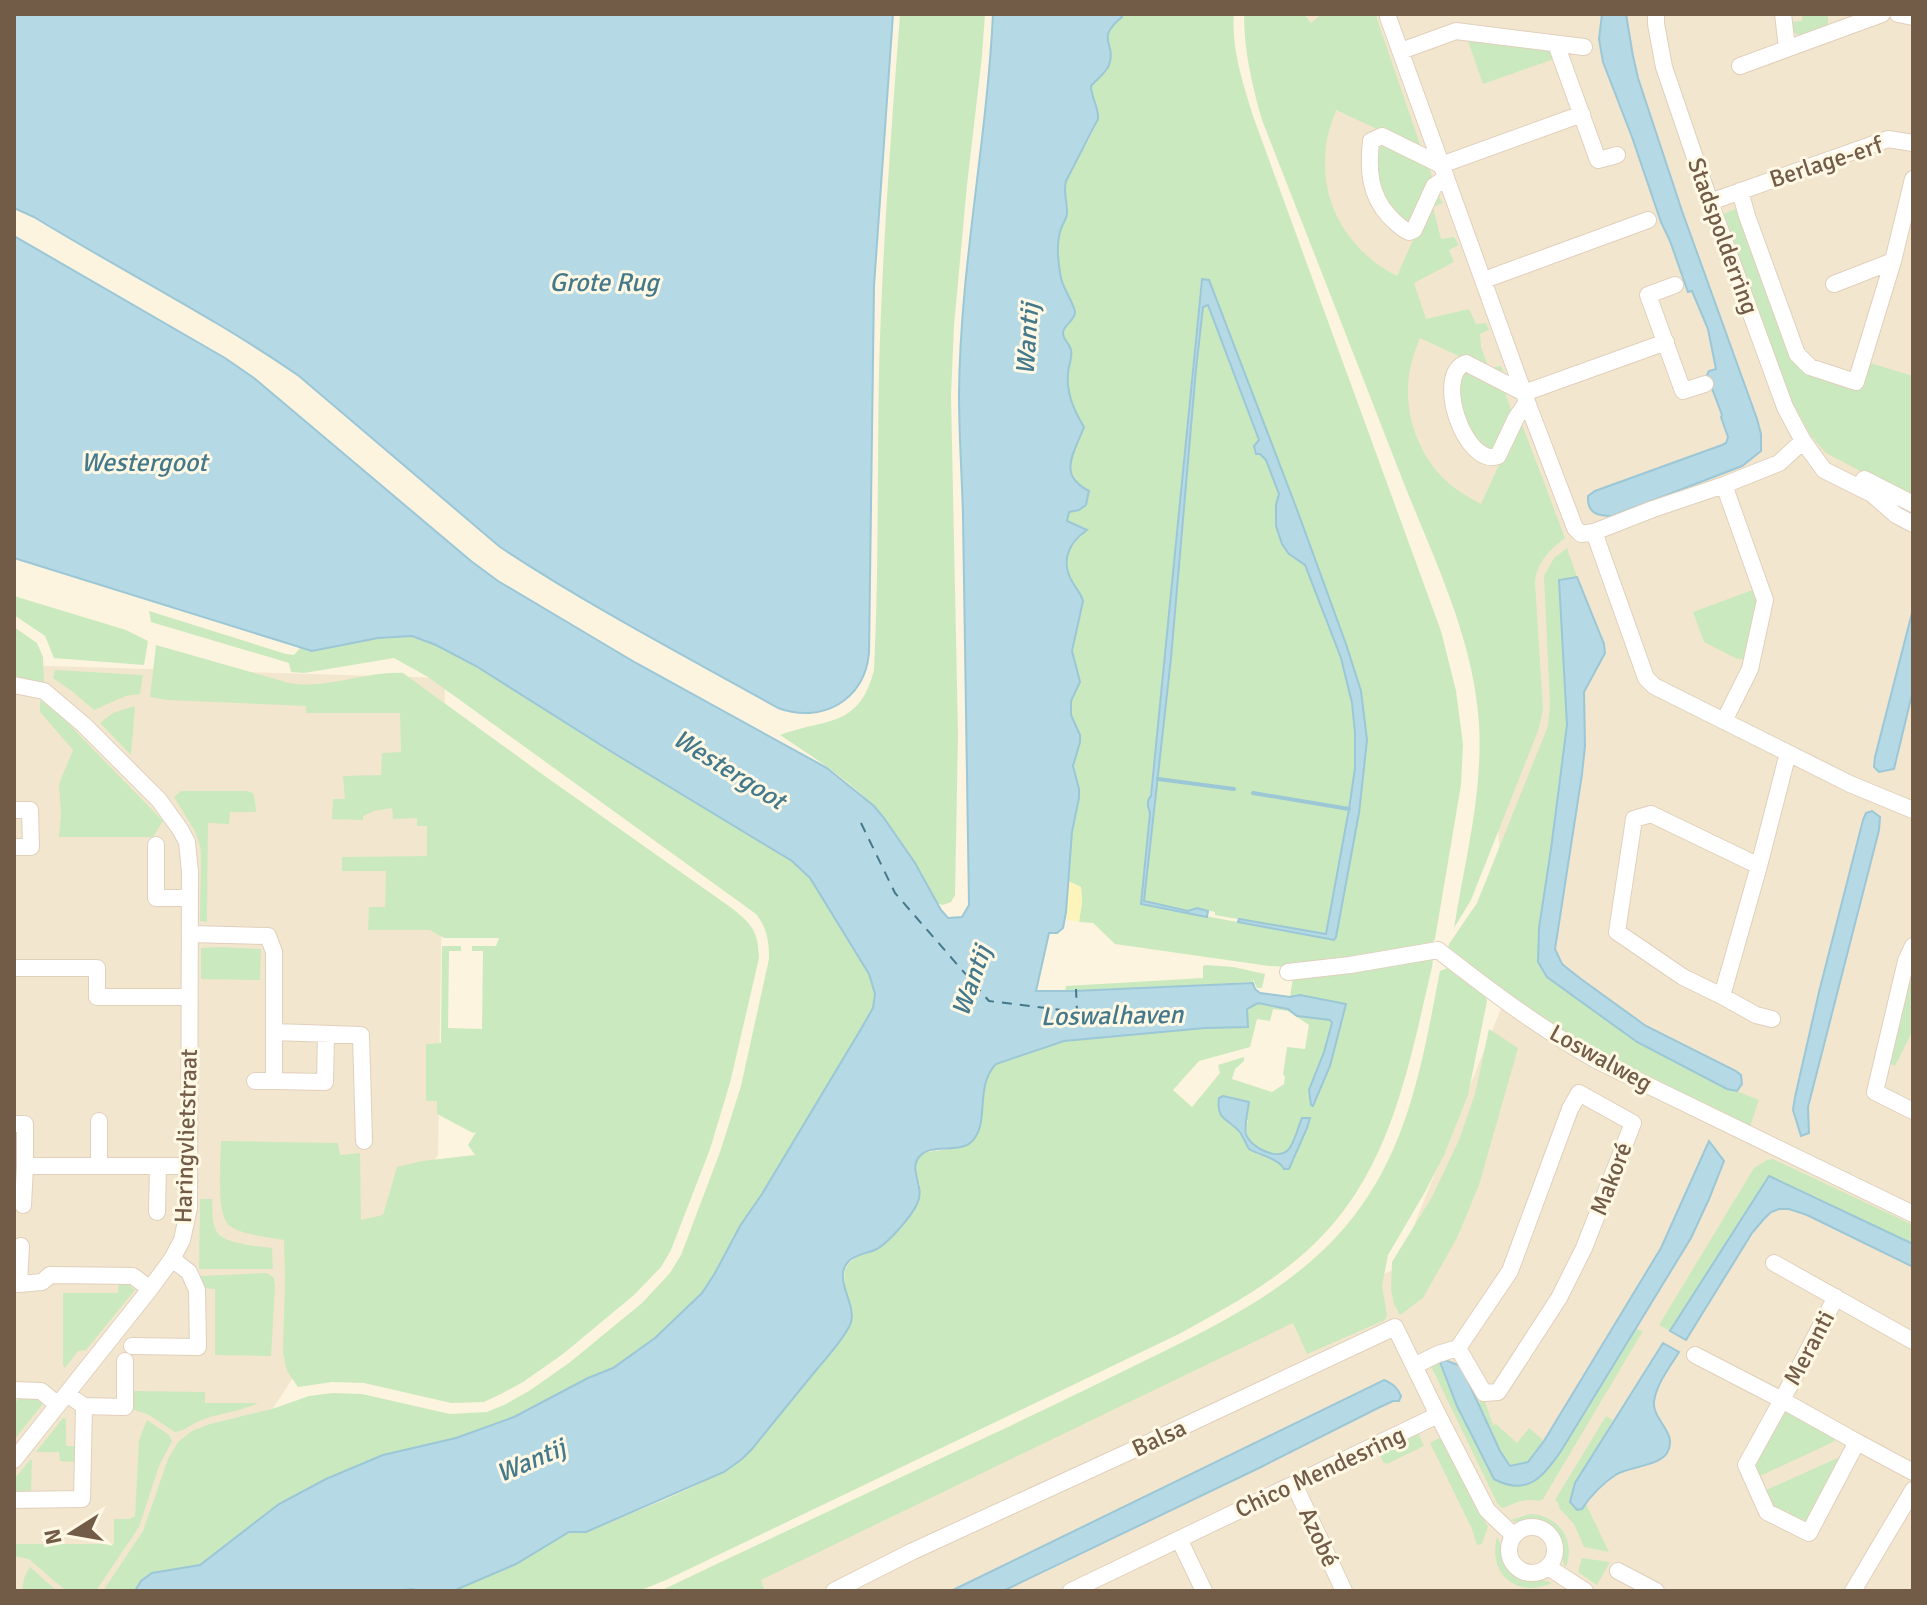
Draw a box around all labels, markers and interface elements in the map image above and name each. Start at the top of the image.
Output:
street label: Berlage-erf [1766,129,1887,194]
street label: Stadspolderring [1681,154,1765,318]
water label: Grote Rug [549,267,661,299]
water label: Wantij [1010,299,1047,376]
water label: Westergoot [81,447,210,479]
water label: Westergoot [667,723,793,819]
water label: Wantij [945,939,1000,1020]
water label: Loswalhaven [1040,999,1184,1033]
street label: Loswalweg [1544,1018,1658,1098]
street label: Haringvlietstraat [168,1048,204,1224]
street label: Makoré [1583,1138,1639,1220]
street label: Meranti [1777,1305,1841,1391]
street label: Balsa [1127,1412,1191,1464]
street label: Chico Mendesring [1230,1419,1410,1525]
water label: Wantij [492,1431,573,1490]
north arrow [32,1493,112,1573]
street label: Azobé [1292,1502,1346,1572]
text: N [38,1527,68,1547]

